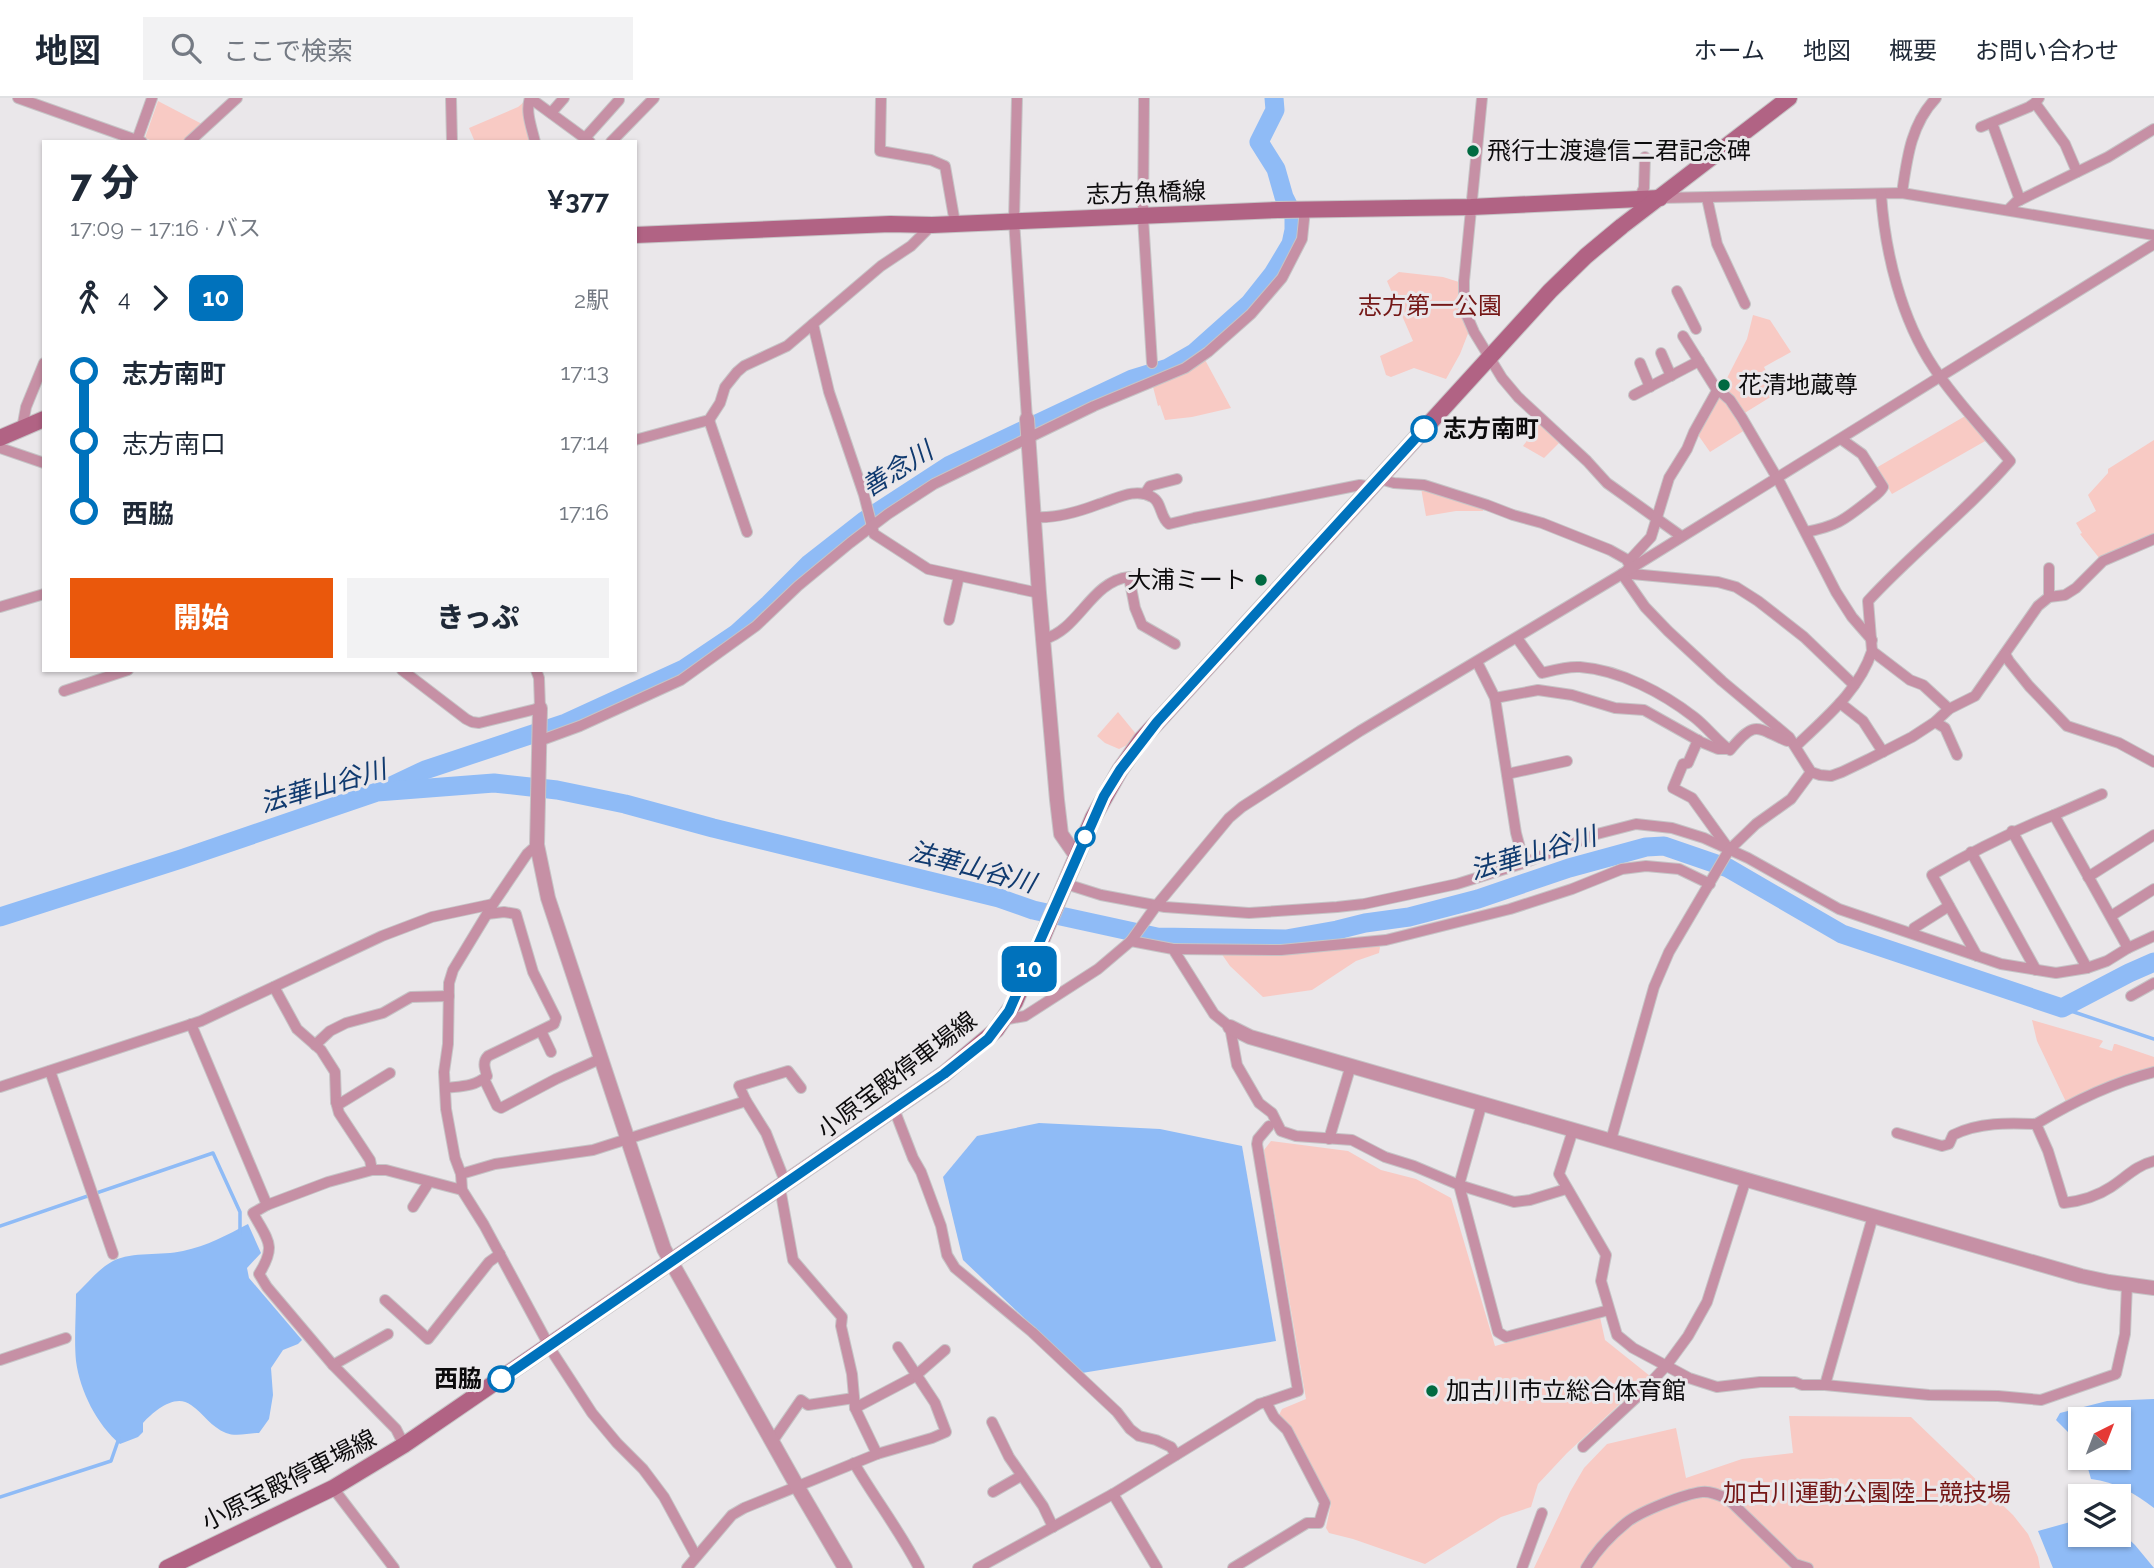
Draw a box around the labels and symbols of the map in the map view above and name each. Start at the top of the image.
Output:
place label: 飛行士渡邉信二君記念碑 [1487,136,1751,165]
marker: 飛行士渡邉信二君記念碑 [1465,143,1481,159]
street label: 志方魚橋線 [1086,176,1206,209]
park label: 志方第一公園 [1358,291,1502,320]
place label: 花清地蔵尊 [1738,370,1858,399]
marker: 花清地蔵尊 [1716,377,1732,393]
place label: 志方南町 [1443,414,1539,443]
marker: 志方南町 [1411,416,1437,442]
water label: 善念川 [856,434,941,502]
place label: 大浦ミート [1127,565,1247,594]
marker: 大浦ミート [1253,572,1269,588]
water label: 法華山谷川 [256,753,392,818]
water label: 法華山谷川 [1466,820,1602,885]
unlabelled marker [1075,827,1095,847]
water label: 法華山谷川 [905,836,1042,899]
line badge: 10 [998,946,1060,992]
street label: 小原宝殿停車場線 [811,1005,982,1144]
place label: 西脇 [434,1364,482,1393]
marker: 西脇 [488,1366,514,1392]
place label: 加古川市立総合体育館 [1446,1376,1686,1405]
marker: 加古川市立総合体育館 [1424,1383,1440,1399]
north arrow [2068,1407,2132,1470]
street label: 小原宝殿停車場線 [197,1423,381,1536]
park label: 加古川運動公園陸上競技場 [1723,1478,2011,1507]

